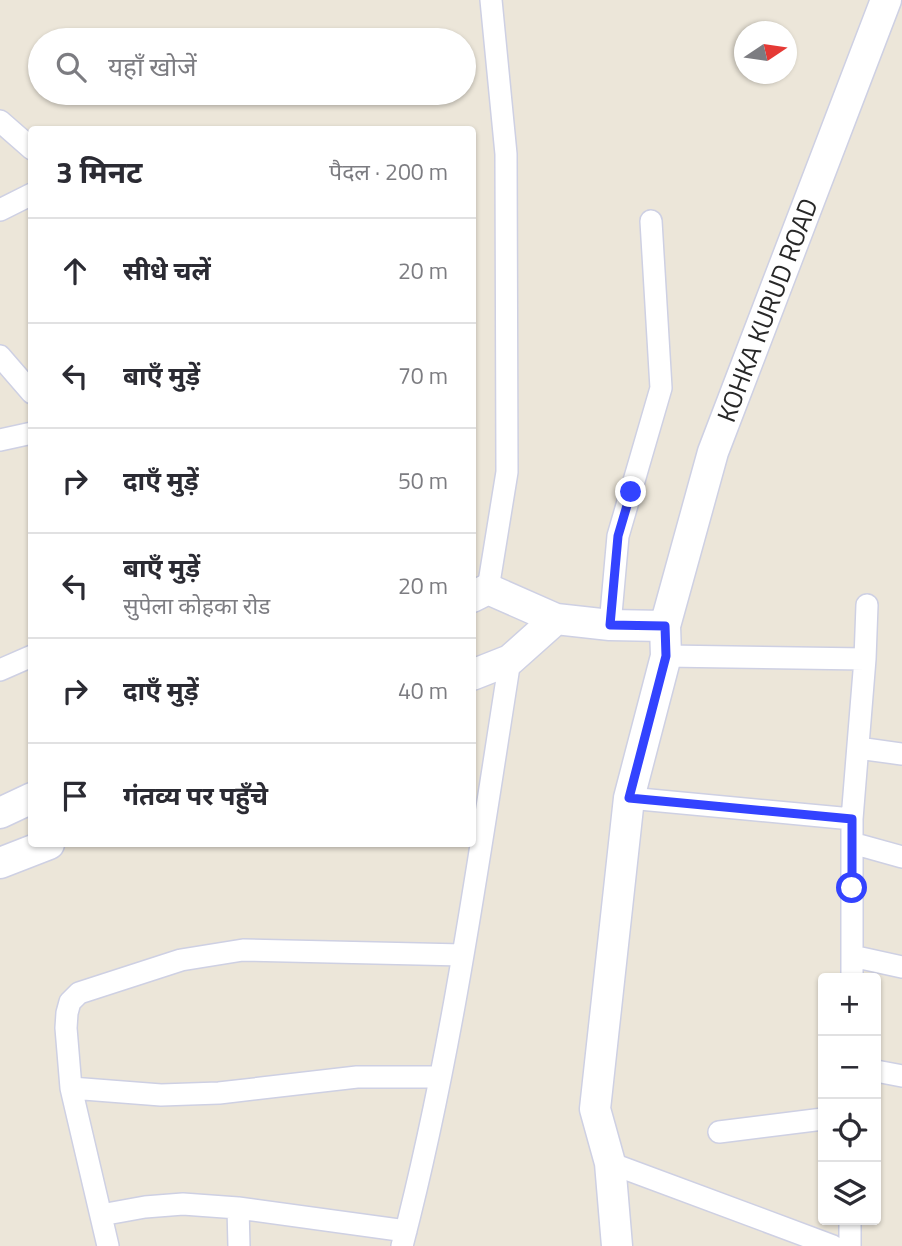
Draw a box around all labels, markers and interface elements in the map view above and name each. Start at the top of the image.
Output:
north arrow [734,21,797,84]
search box [28,28,476,105]
text: यहाँ खोजें [108,47,197,86]
icon: search [52,48,90,86]
text: 3 मिनट [56,149,142,195]
text: पैदल · 200 m [329,154,448,189]
street label: KOHKA KURUD ROAD [706,192,828,428]
text: सीधे चलें [123,251,211,290]
icon: ahead [56,252,94,290]
text: 20 m [398,253,448,288]
text: बाएँ मुड़ें [123,356,200,395]
icon: left [56,357,94,395]
text: 70 m [398,358,448,393]
text: दाएँ मुड़ें [123,461,199,500]
icon: right [56,462,94,500]
text: 50 m [398,463,448,498]
route end [615,476,646,507]
text: बाएँ मुड़ें [123,548,200,587]
icon: left [56,567,94,605]
text: 20 m [398,568,448,603]
text: सुपेला कोहका रोड [123,588,270,623]
text: दाएँ मुड़ें [123,671,199,710]
icon: right [56,672,94,710]
text: 40 m [398,673,448,708]
text: गंतव्य पर पहुँचे [123,776,268,815]
icon: arrive [56,777,94,815]
route start [836,872,867,903]
map controls [818,973,881,1225]
button: + [818,973,881,1036]
button: − [818,1036,881,1099]
button: locate [818,1099,881,1162]
button: layers [818,1162,881,1225]

